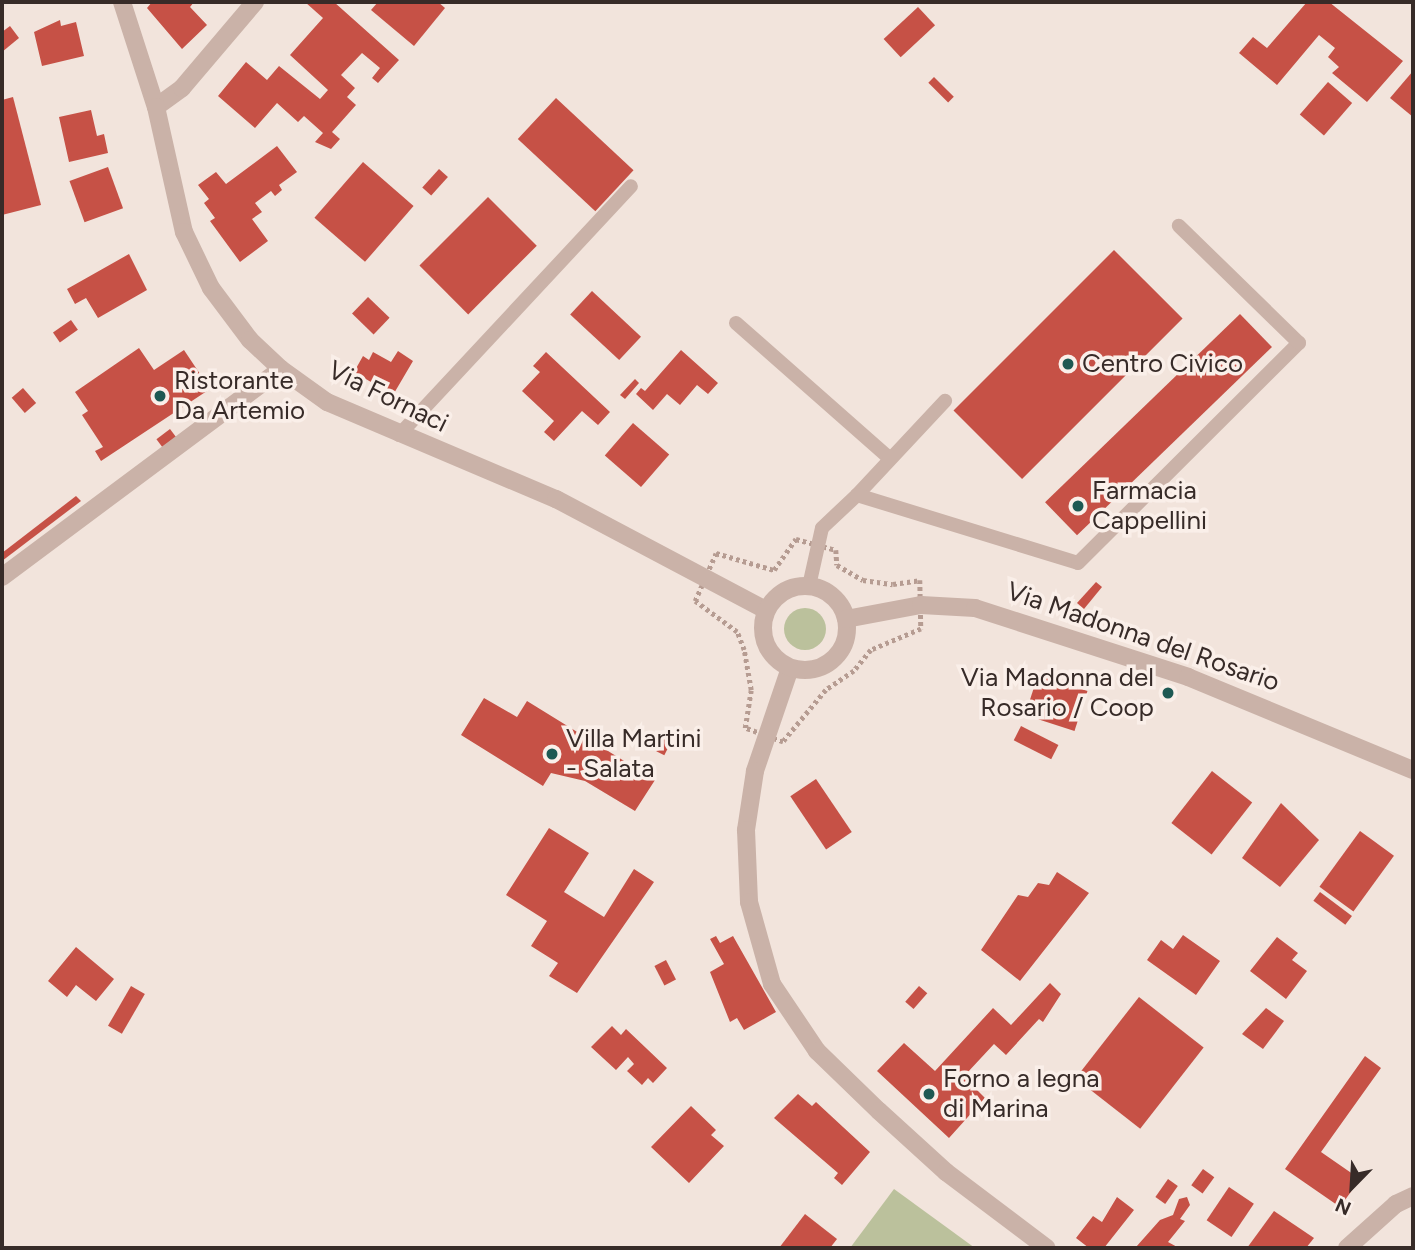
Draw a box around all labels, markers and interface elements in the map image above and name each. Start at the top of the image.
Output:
place label: Centro Civico [1082,348,1243,380]
street label: Via Fornaci [323,355,453,439]
marker: Centro Civico [1060,356,1076,372]
place label: Ristorante Da Artemio [174,365,305,426]
marker: Ristorante Da Artemio [152,388,168,404]
place label: Farmacia Cappellini [1092,475,1207,536]
marker: Farmacia Cappellini [1070,498,1086,514]
street label: Via Madonna del Rosario [1003,576,1283,698]
place label: Via Madonna del Rosario / Coop [961,662,1154,724]
marker: Via Madonna del Rosario / Coop [1160,685,1176,701]
place label: Villa Martini - Salata [566,723,702,784]
marker: Villa Martini - Salata [544,746,560,762]
place label: Forno a legna di Marina [943,1063,1099,1124]
marker: Forno a legna di Marina [921,1086,937,1102]
north arrow [1317,1152,1387,1222]
text: N [1332,1193,1355,1220]

